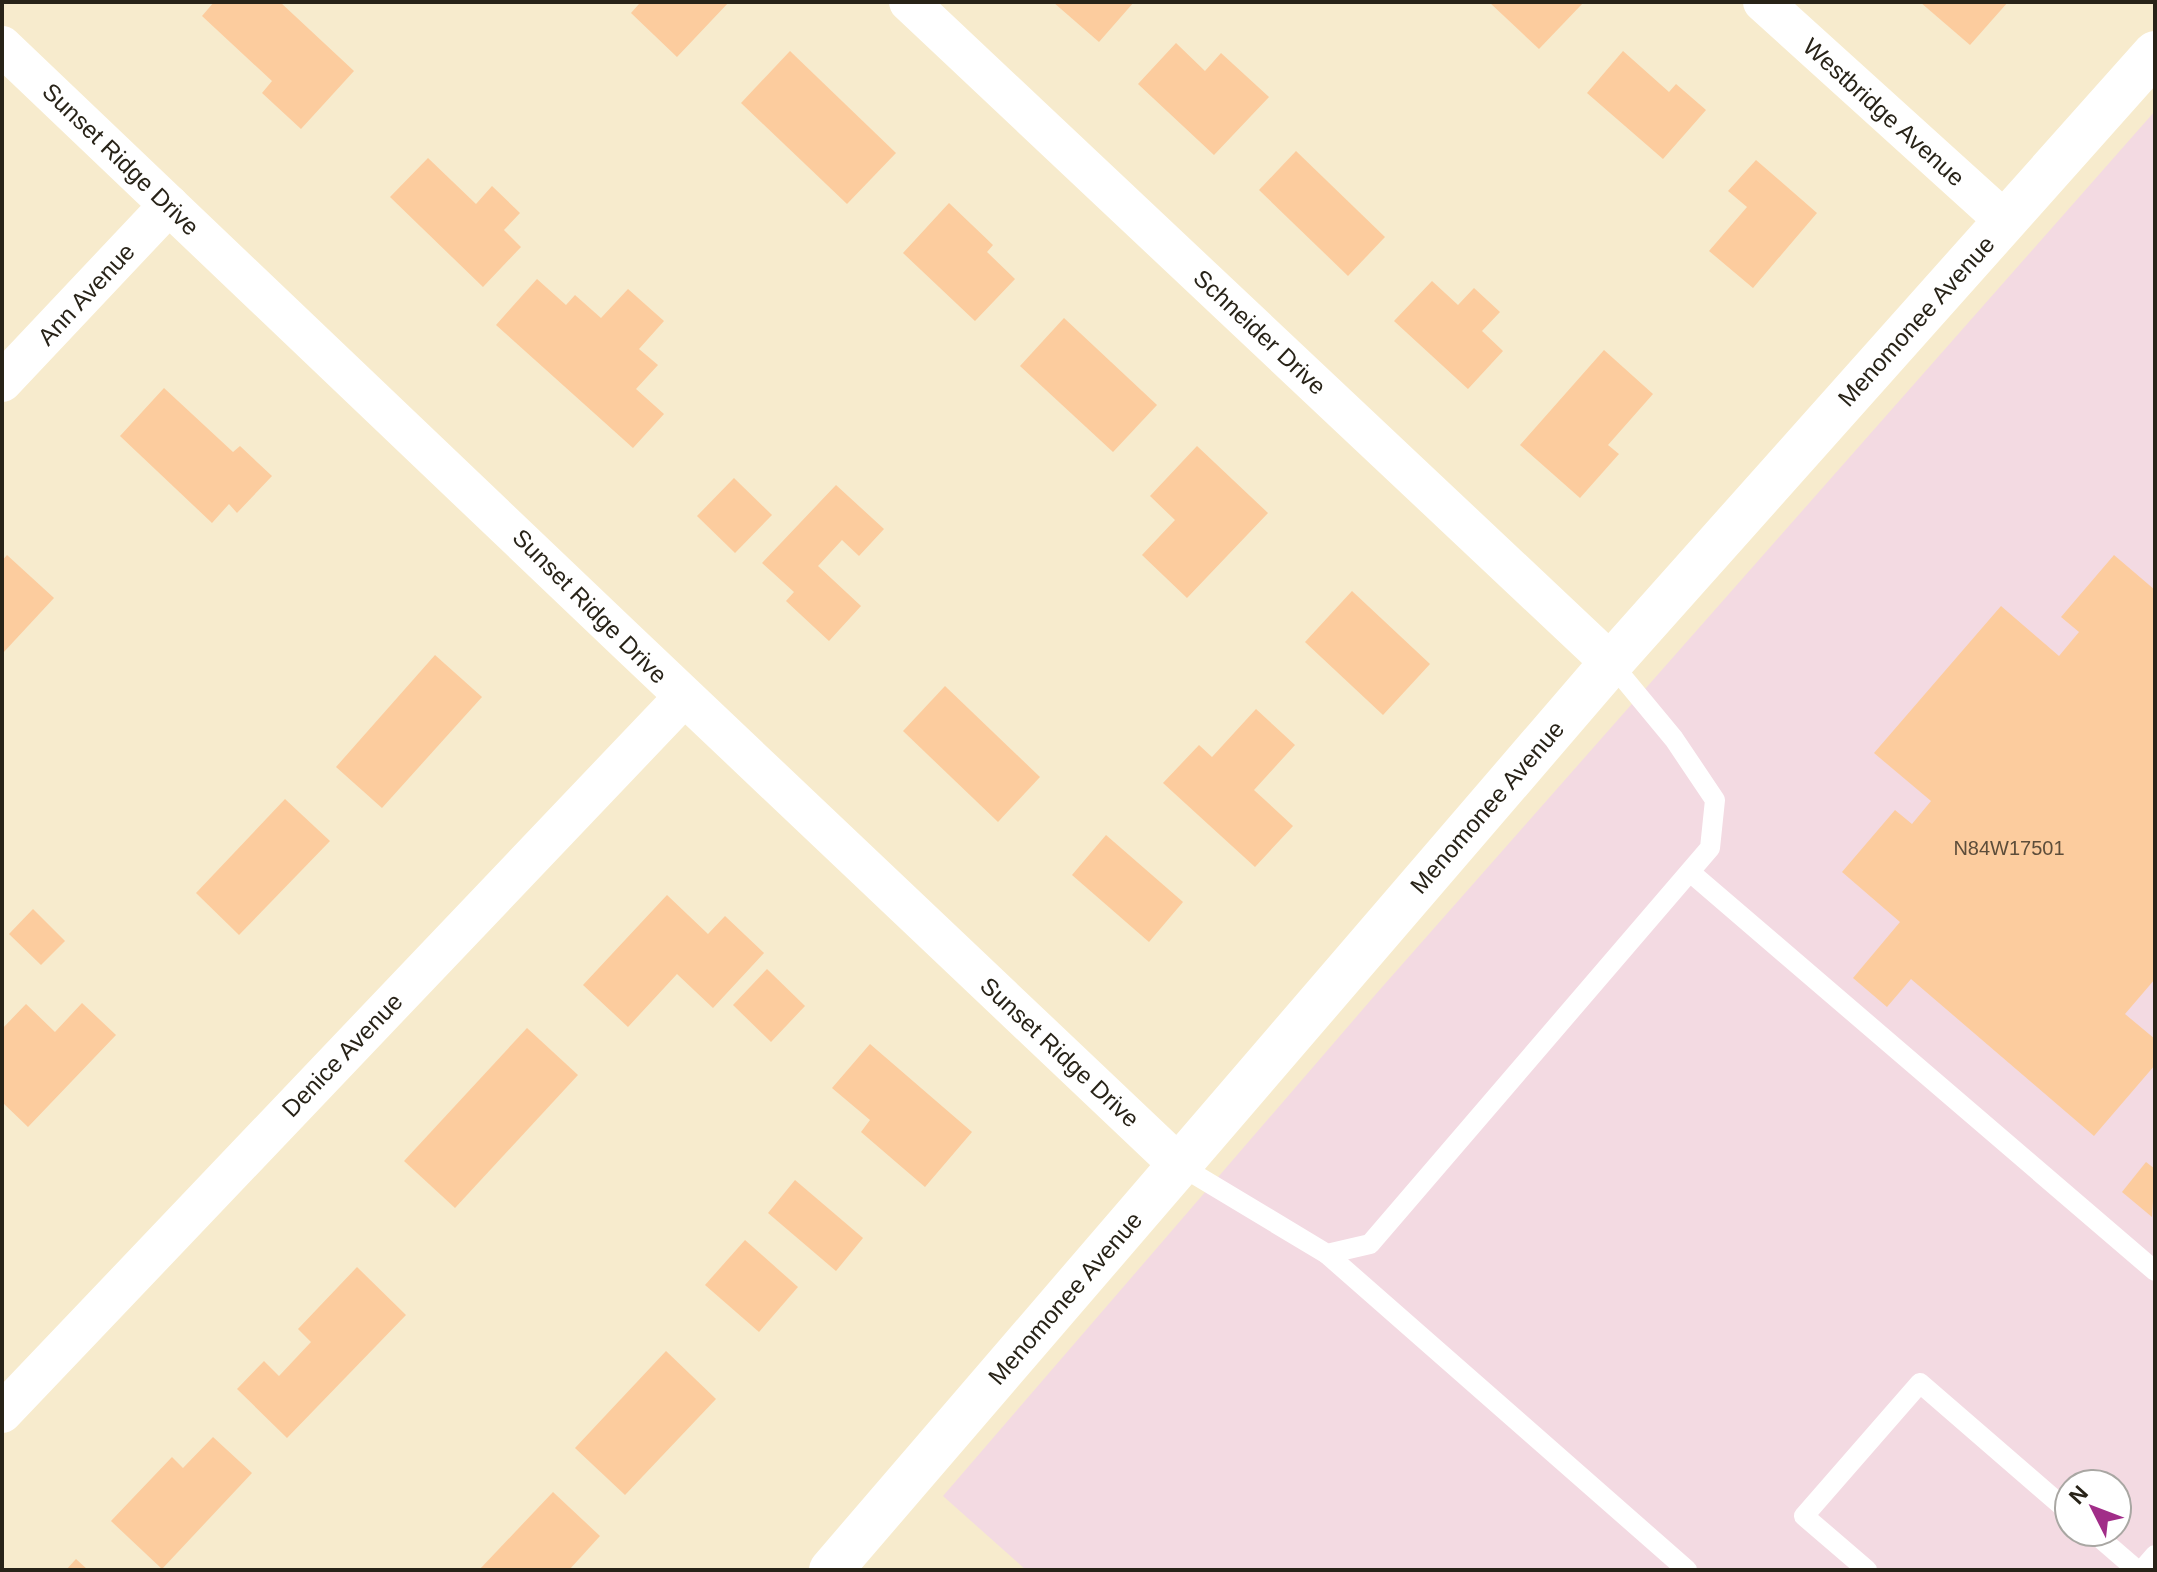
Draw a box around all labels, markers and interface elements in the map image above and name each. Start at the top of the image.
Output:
street label: Westbridge Avenue [1798,33,1970,191]
street label: Sunset Ridge Drive [37,77,205,241]
street label: Menomonee Avenue [1832,230,2000,412]
street label: Ann Avenue [32,238,140,350]
street label: Schneider Drive [1188,264,1332,400]
street label: Sunset Ridge Drive [507,523,673,689]
street label: Menomonee Avenue [1405,715,1569,899]
house number: N84W17501 [1953,837,2065,859]
street label: Sunset Ridge Drive [975,972,1145,1132]
street label: Denice Avenue [276,988,408,1122]
street label: Menomonee Avenue [983,1206,1147,1390]
north arrow [2053,1468,2133,1548]
text: N [2064,1481,2093,1509]

